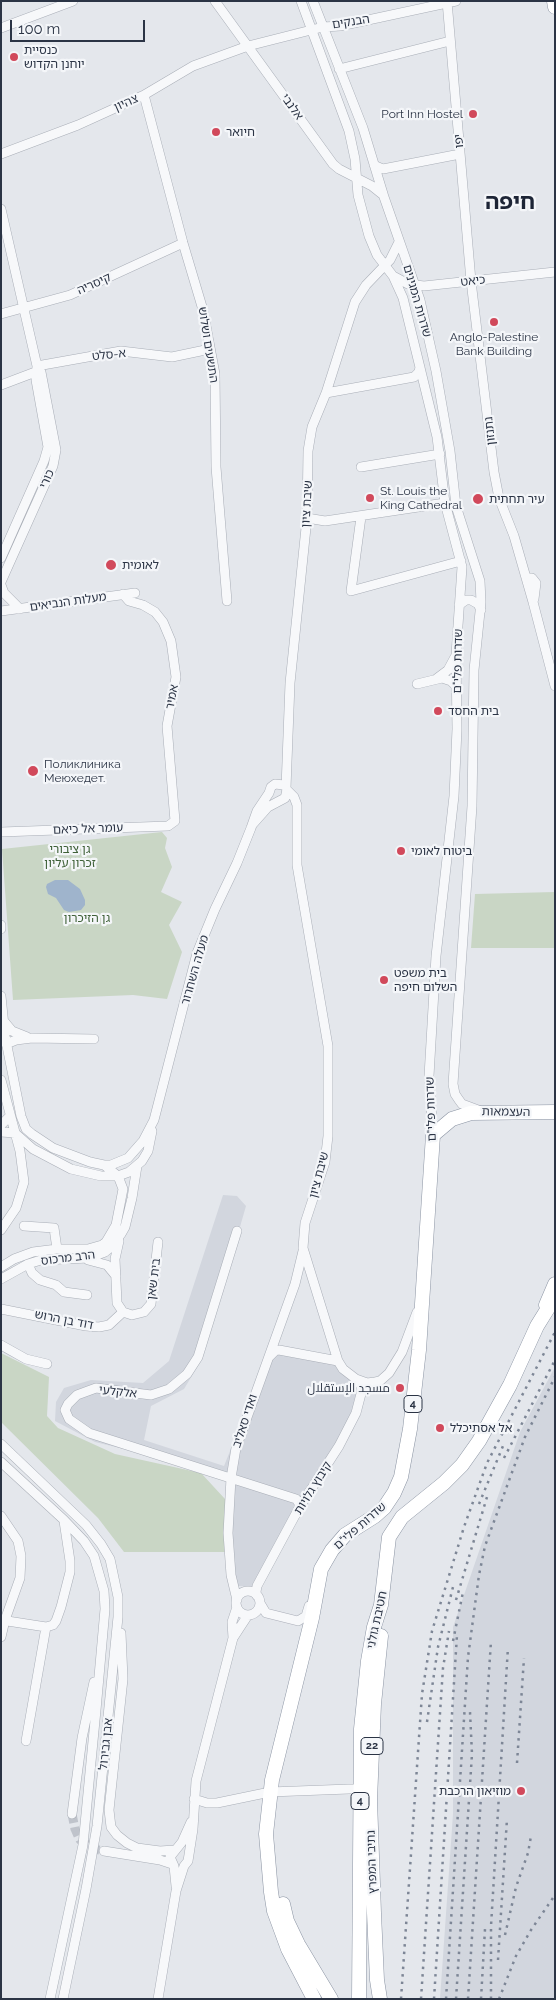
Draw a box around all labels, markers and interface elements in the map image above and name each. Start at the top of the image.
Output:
scale bar [12,10,148,42]
street label: הבנקים [331,12,371,32]
text: 100 m [18,20,60,38]
place label: כנסיית יוחנן הקדוש [24,43,85,71]
marker: כנסיית יוחנן הקדוש [8,51,20,63]
street label: צהיון [112,91,140,115]
street label: אלנבי [278,91,306,123]
place label: Port Inn Hostel [381,107,463,121]
marker: Port Inn Hostel [467,108,479,120]
place label: חיואר [226,125,255,139]
marker: חיואר [210,126,222,138]
street label: יפו [451,133,467,149]
district label: חיפה [485,189,535,215]
street label: שדרות המגינים [400,263,434,339]
street label: קיסריה [75,270,113,298]
street label: כיאט [460,273,486,289]
street label: התשעים ושלוש [195,306,221,384]
marker: Anglo-Palestine Bank Building [488,316,500,328]
place label: Anglo-Palestine Bank Building [450,330,538,358]
street label: א-סלט [91,346,127,364]
street label: נתנזון [481,416,499,446]
street label: כורי [36,467,58,491]
street label: שיבת ציון [299,480,315,528]
place label: St. Louis the King Cathedral [380,484,462,512]
marker: St. Louis the King Cathedral [364,492,376,504]
marker: עיר תחתית [471,492,485,506]
place label: עיר תחתית [489,492,544,506]
marker: לאומית [104,558,118,572]
place label: לאומית [122,558,159,572]
street label: מעלות הנביאים [29,589,107,615]
street label: שדרות פלי"ם [450,629,466,693]
street label: אמיר [163,683,181,711]
place label: בית החסד [448,704,499,718]
marker: בית החסד [432,705,444,717]
place label: Поликлиника Меюхедет. [44,757,121,785]
marker: Поликлиника Меюхедет. [26,764,40,778]
street label: עומר אל כיאם [53,821,123,837]
park label: גן ציבורי זכרון עליון [44,842,96,870]
place label: ביטוח לאומי [411,844,472,858]
marker: ביטוח לאומי [395,845,407,857]
park label: גן הזיכרון [64,911,110,925]
street label: מעלה השחרור [178,933,212,1007]
place label: בית משפט השלום חיפה [394,966,457,994]
marker: בית משפט השלום חיפה [378,974,390,986]
street label: שדרות פלי"ם [423,1076,439,1142]
street label: העצמאות [482,1104,530,1120]
street label: שיבת ציון [306,1150,332,1200]
street label: הרב מרכוס [40,1248,96,1268]
street label: בית שאן [144,1257,164,1301]
street label: דוד בן הרוש [33,1307,95,1333]
place label: مسجد الإستقلال [307,1381,390,1395]
marker: مسجد الإستقلال [394,1382,406,1394]
street label: אלקלעי [98,1383,138,1401]
street label: ואדי סאליב [230,1392,260,1450]
road number: 4 [404,1396,422,1412]
place label: אל אסתיכלל [450,1421,512,1435]
marker: אל אסתיכלל [434,1422,446,1434]
street label: קיבוץ גלויות [291,1459,335,1517]
street label: שדרות פלי"ם [331,1499,389,1553]
street label: חטיבת גולני [364,1590,390,1650]
street label: אבן גבירול [96,1717,116,1771]
road number: 22 [361,1738,383,1754]
place label: מוזיאון הרכבת [439,1784,511,1798]
marker: מוזיאון הרכבת [515,1785,527,1797]
road number: 4 [351,1792,369,1810]
street label: נתיבי המפרץ [364,1830,380,1894]

